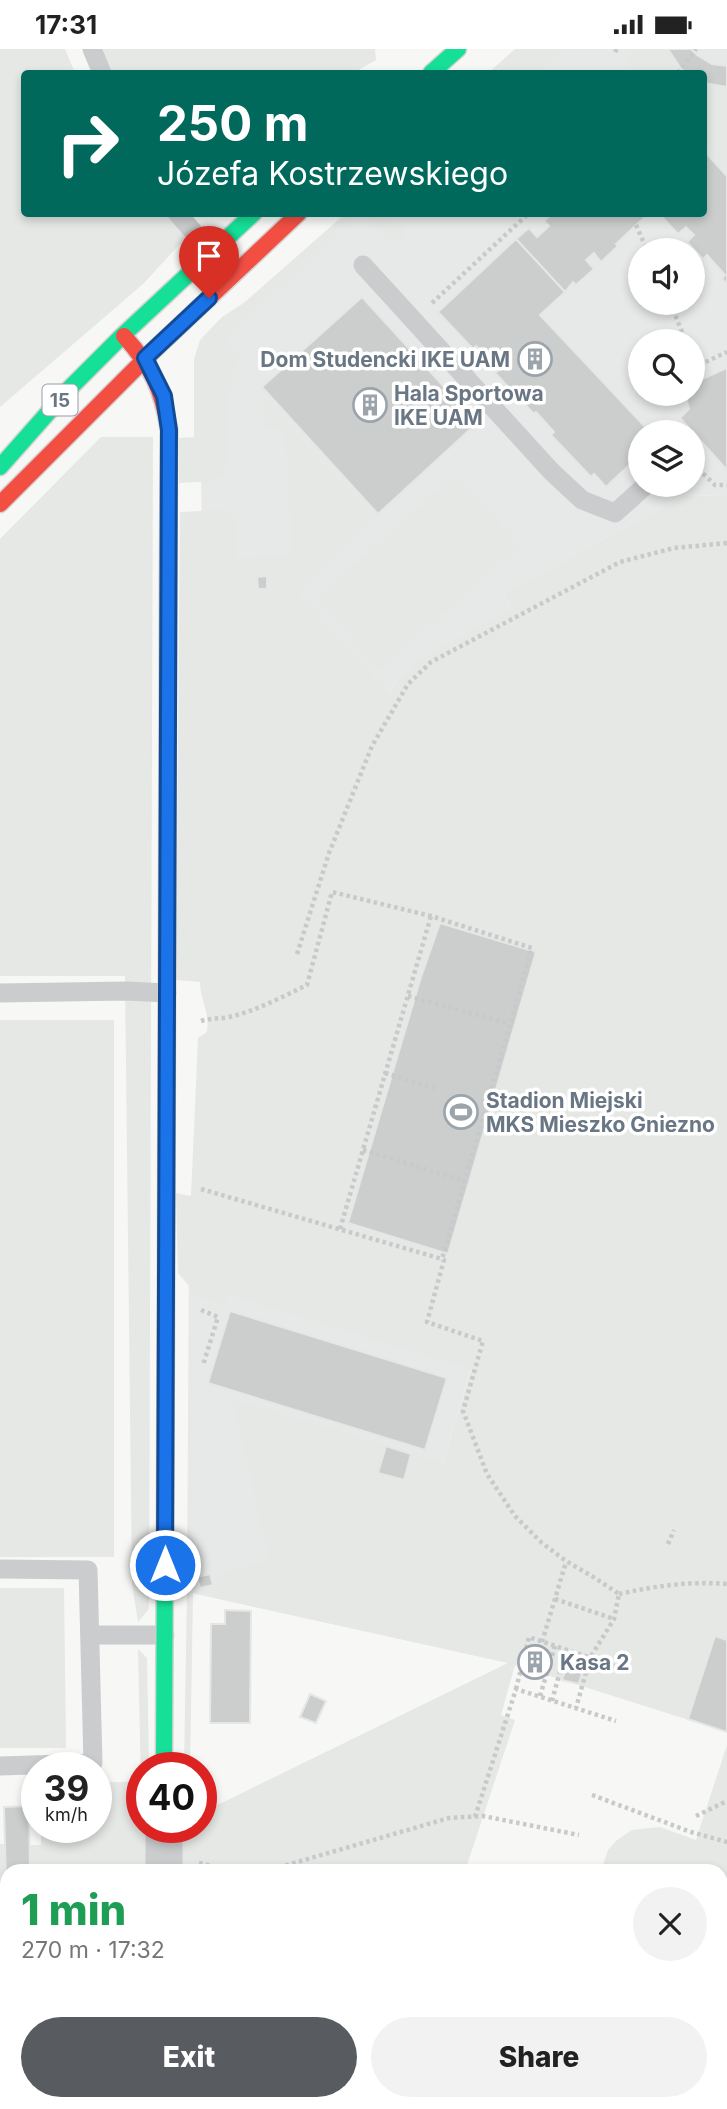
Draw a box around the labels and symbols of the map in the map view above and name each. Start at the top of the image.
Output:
pin [179,226,239,298]
building icon: Dom Studencki IKE UAM [516,340,554,378]
place label: Dom Studencki IKE UAM [260,347,510,372]
place label: Hala Sportowa IKE UAM [394,381,544,430]
road number: 15 [42,385,78,415]
building icon: Hala Sportowa IKE UAM [351,386,389,424]
place label: Stadion Miejski MKS Mieszko Gniezno [486,1088,715,1137]
sports icon: Stadion Miejski MKS Mieszko Gniezno [442,1093,480,1131]
position arrow [128,1528,202,1602]
building icon: Kasa 2 [516,1643,554,1681]
place label: Kasa 2 [560,1650,629,1675]
speed limit sign: 40 [126,1752,217,1843]

